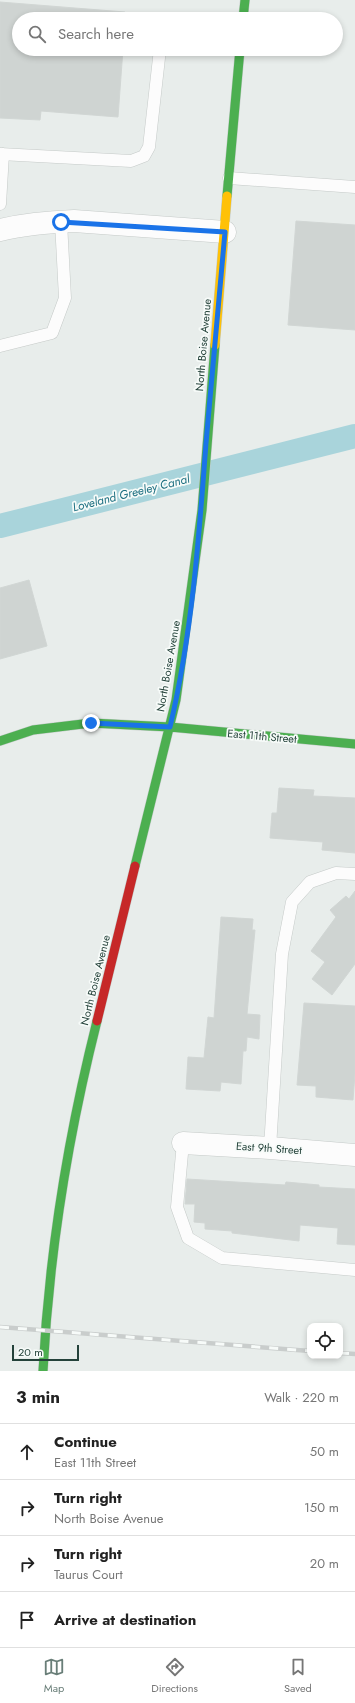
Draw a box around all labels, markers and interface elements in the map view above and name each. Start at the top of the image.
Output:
search box [12,12,343,56]
icon: search [26,23,48,45]
text: Search here [58,23,134,45]
route start [52,213,70,231]
street label: North Boise Avenue [191,298,215,392]
water label: Loveland Greeley Canal [71,469,193,516]
street label: North Boise Avenue [152,619,184,713]
route end [82,714,100,732]
street label: East 11th Street [227,725,298,747]
street label: North Boise Avenue [76,933,114,1027]
street label: East 9th Street [236,1138,303,1158]
map controls [307,1323,343,1359]
button: locate [307,1323,343,1359]
scale bar [12,1343,79,1362]
text: 20 m [18,1344,43,1360]
text: 3 min [16,1385,60,1409]
text: Walk · 220 m [264,1388,339,1407]
text: Continue [54,1431,117,1453]
icon: ahead [16,1441,38,1463]
text: 50 m [310,1442,339,1461]
text: East 11th Street [54,1453,136,1472]
text: Turn right [54,1487,122,1509]
icon: right [16,1497,38,1519]
text: 150 m [304,1498,339,1517]
text: North Boise Avenue [54,1509,164,1528]
text: Turn right [54,1543,122,1565]
icon: right [16,1553,38,1575]
text: 20 m [310,1554,339,1573]
text: Taurus Court [54,1565,123,1584]
icon: arrive [16,1609,38,1631]
text: Arrive at destination [54,1609,196,1631]
tab: Map [43,1656,65,1696]
tab: Directions [151,1656,198,1696]
tab: Saved [284,1656,312,1696]

